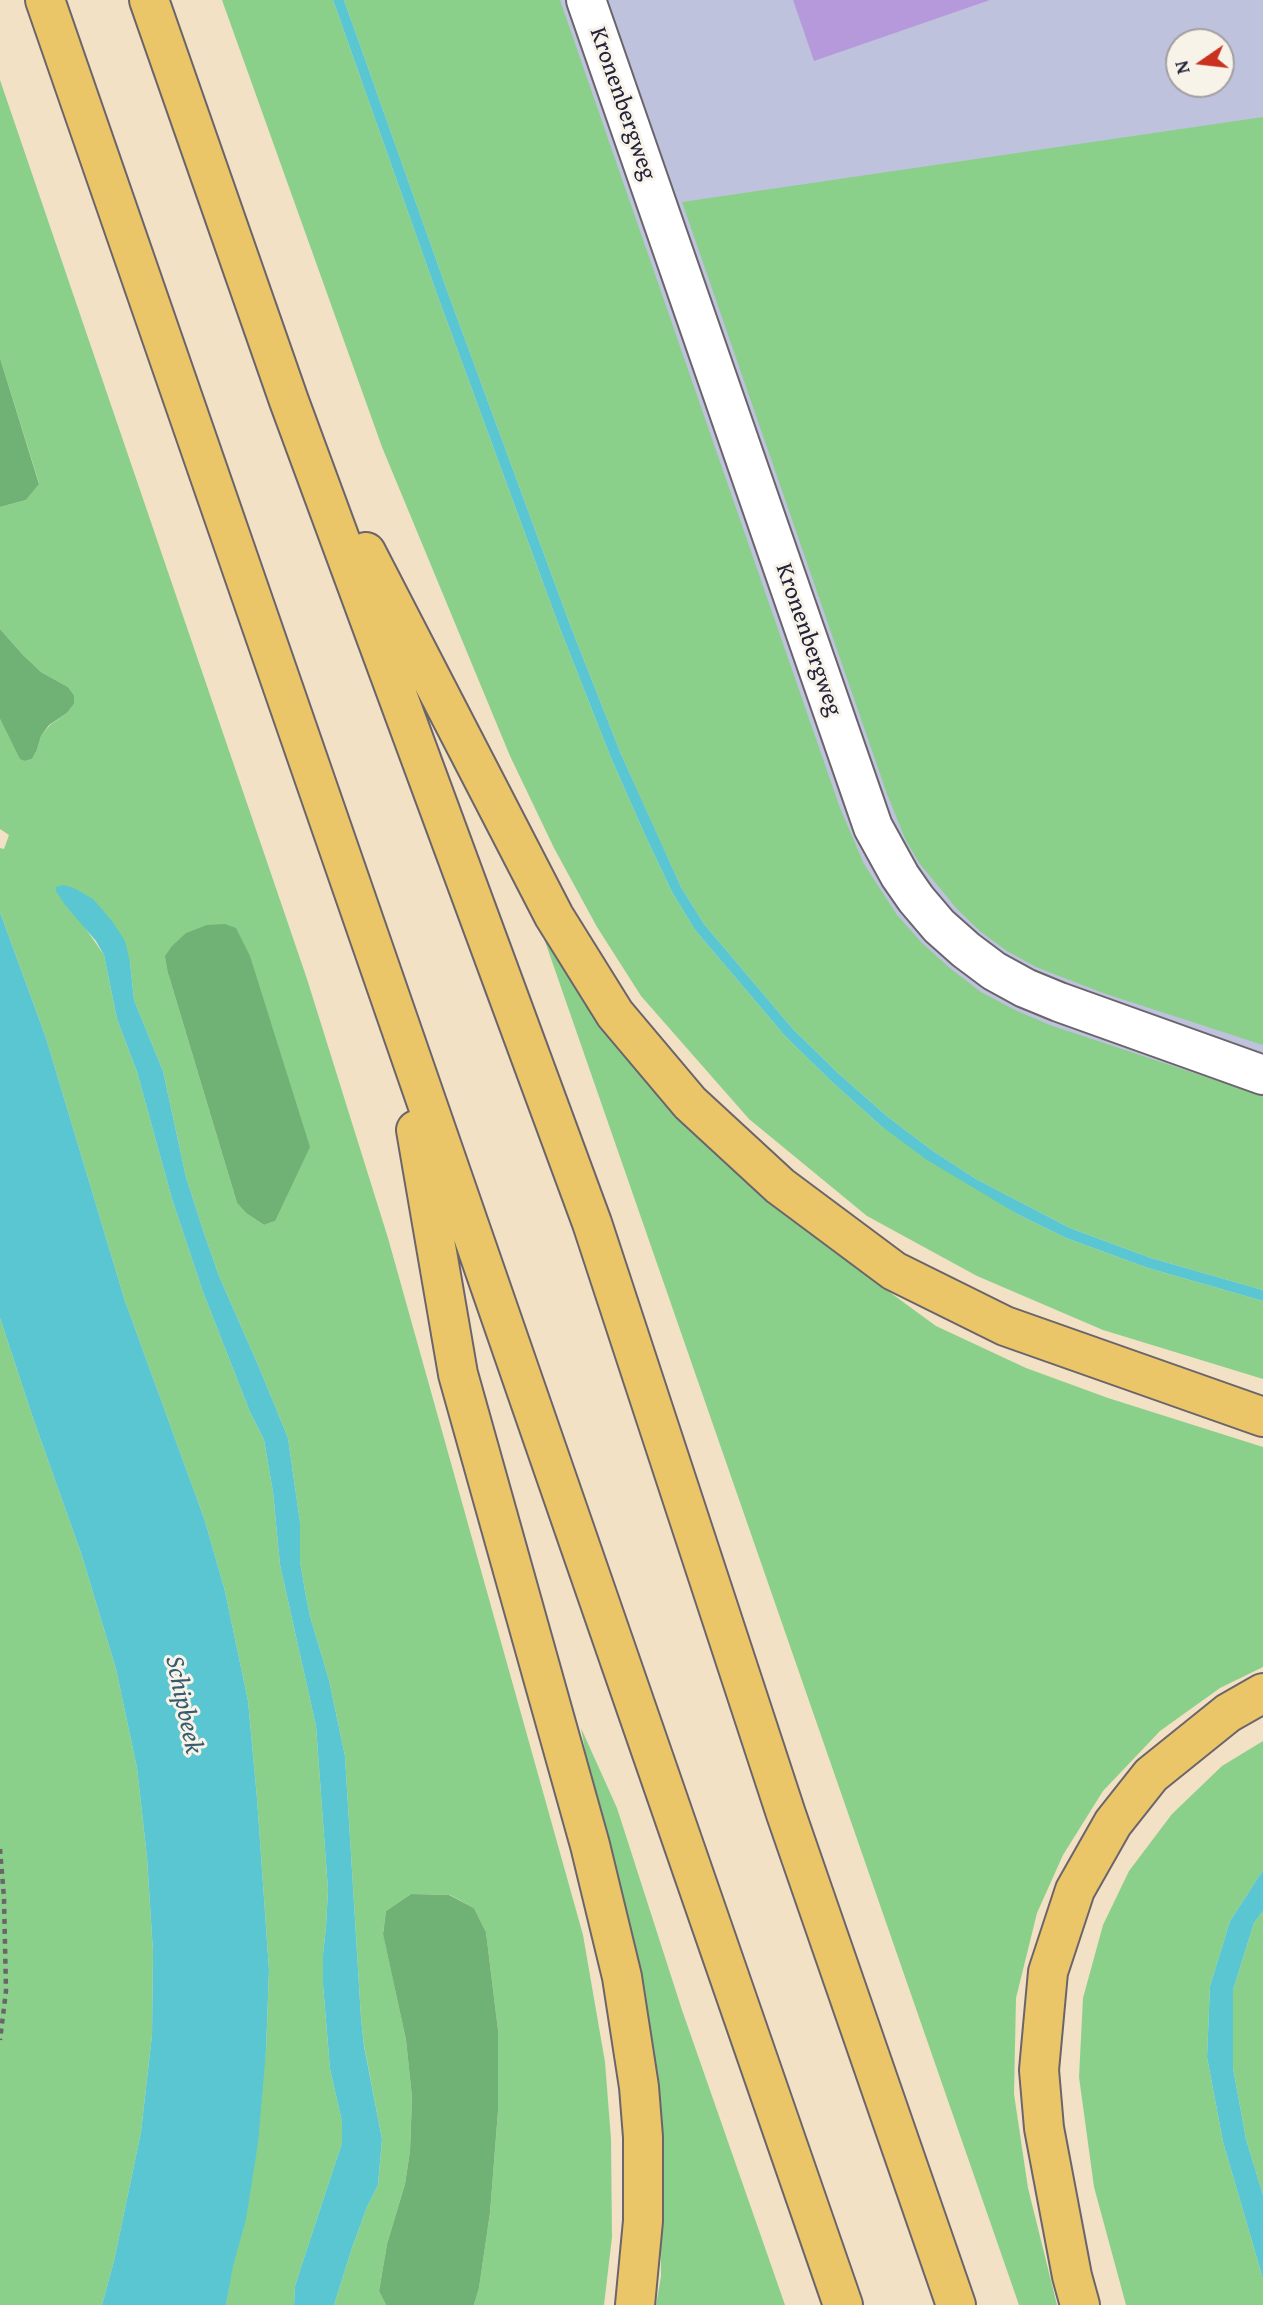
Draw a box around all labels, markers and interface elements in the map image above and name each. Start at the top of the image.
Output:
street label: Kronenbergweg [582,24,662,184]
north arrow [1165,28,1235,98]
text: N [1166,58,1197,77]
street label: Kronenbergweg [768,560,848,720]
water label: Schipbeek [157,1653,209,1757]

